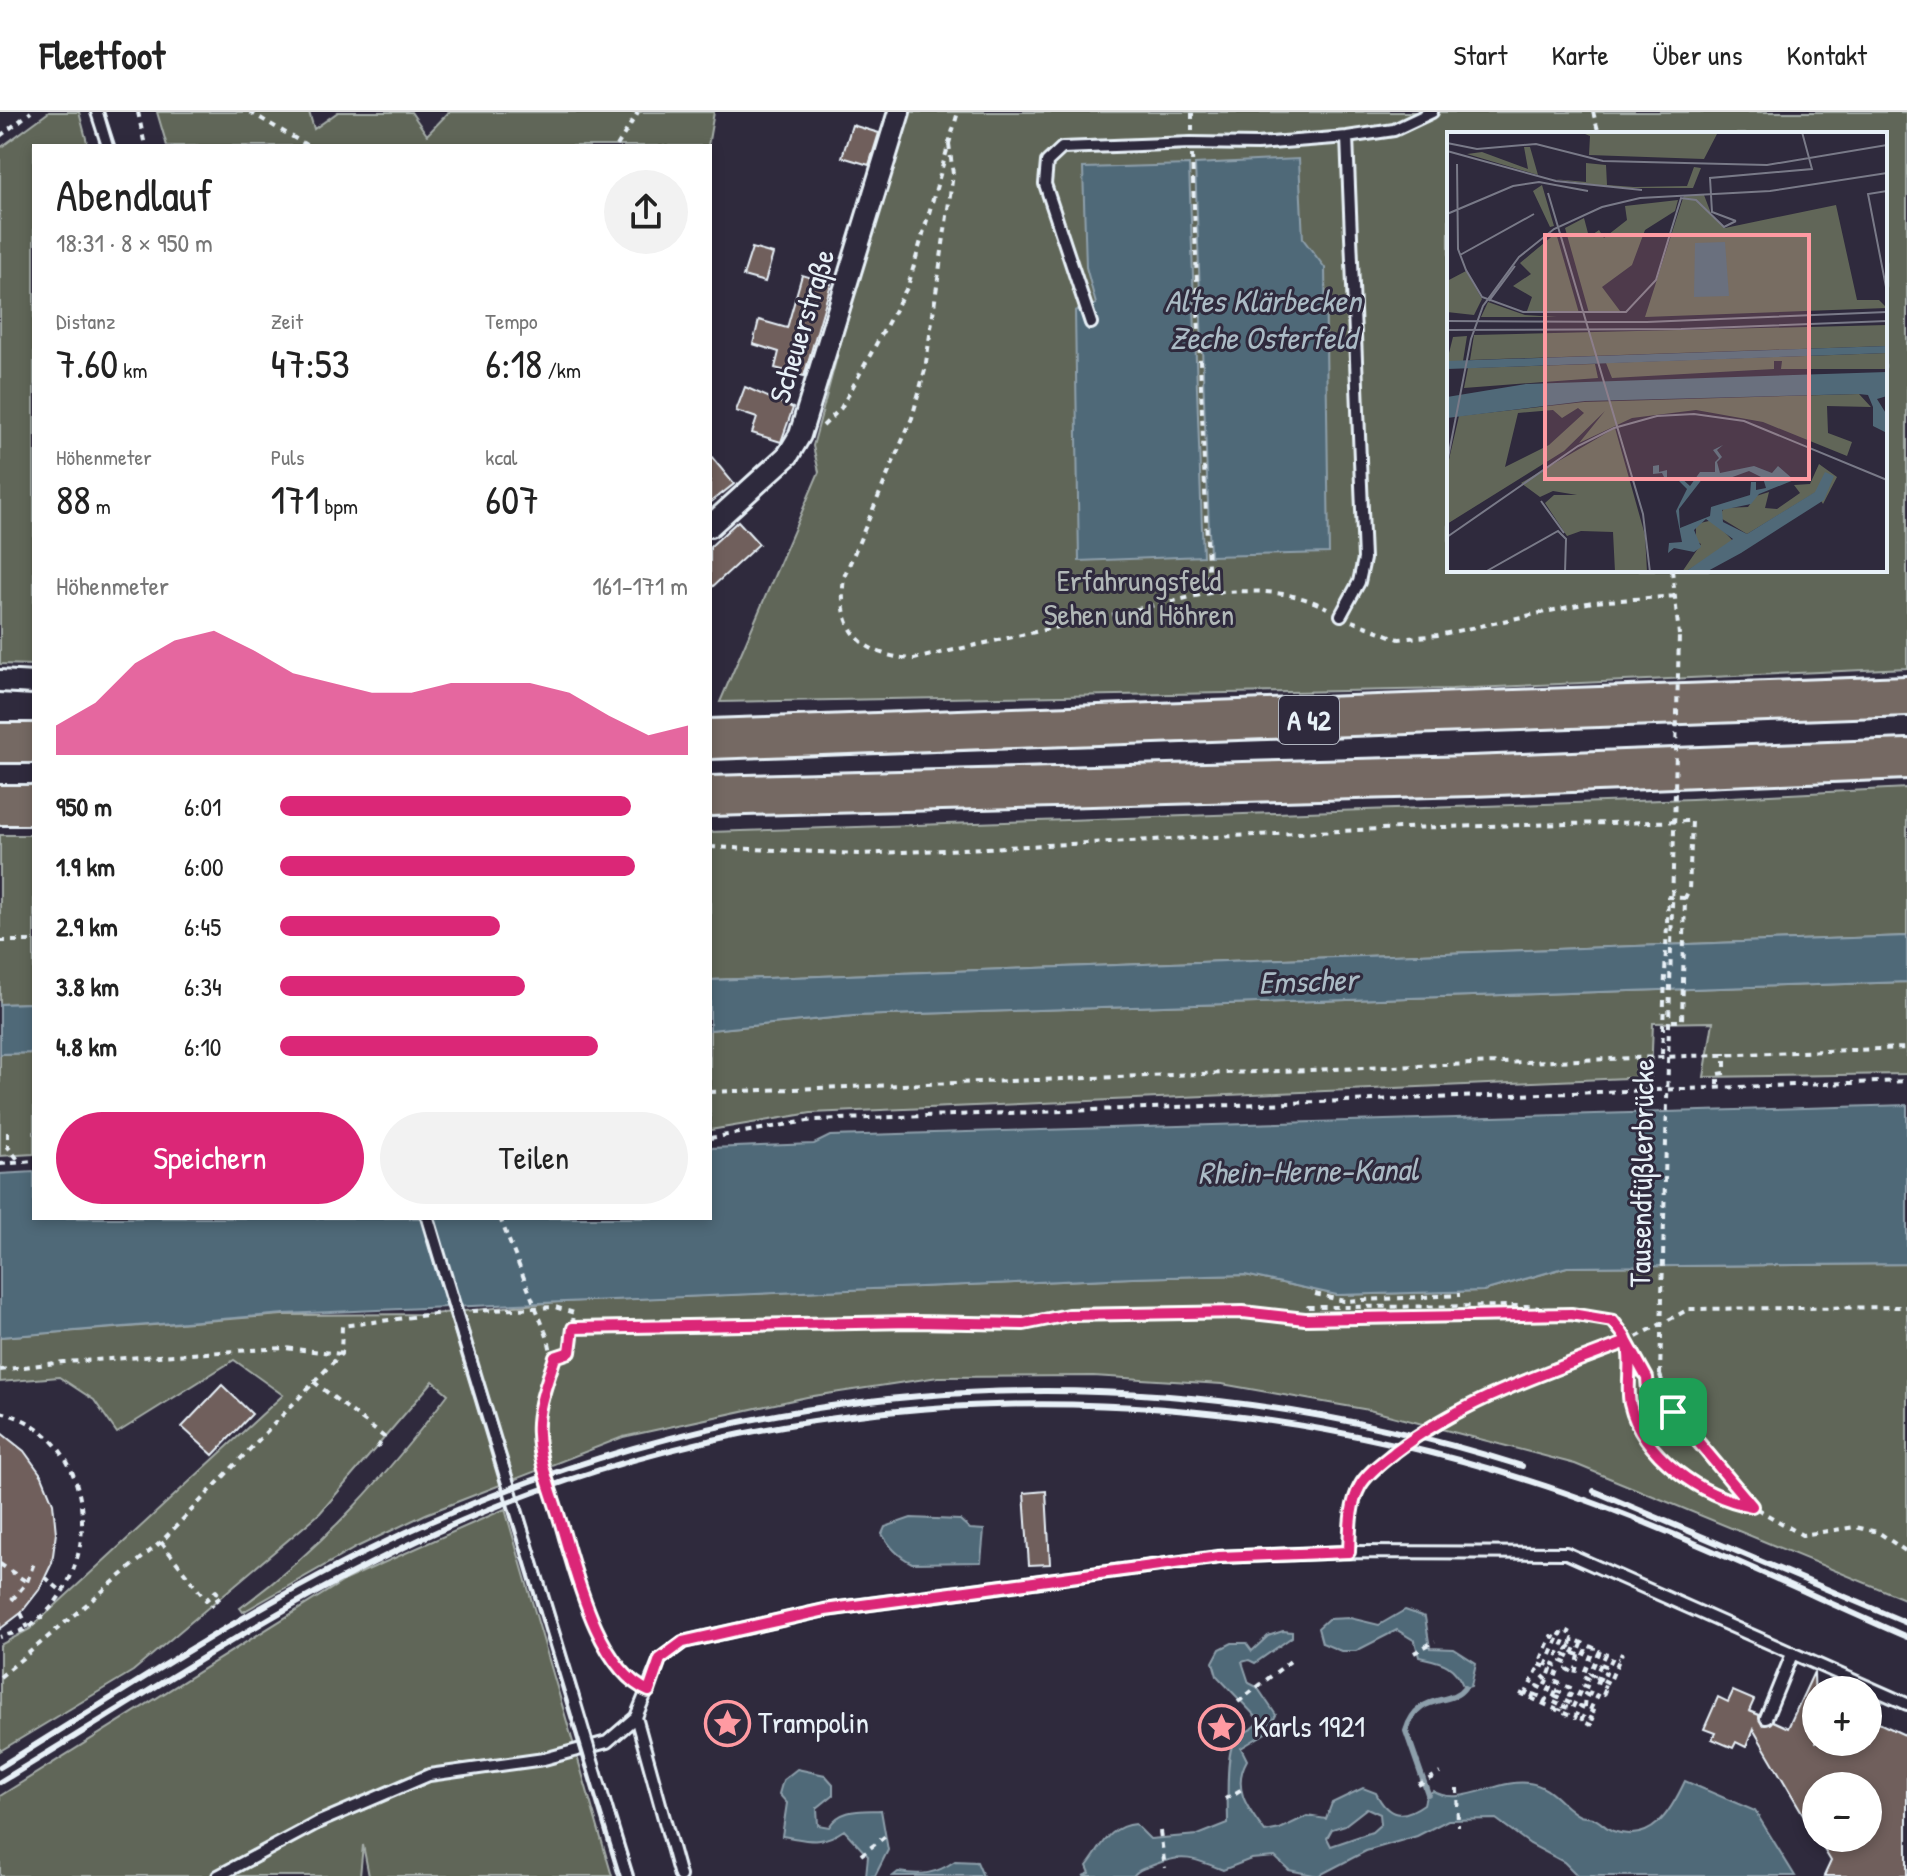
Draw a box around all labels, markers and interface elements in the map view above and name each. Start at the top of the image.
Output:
text: Fleetfoot [40,29,165,81]
text: Start [1454,36,1507,74]
text: Karte [1551,36,1609,74]
text: Über uns [1653,36,1743,74]
text: Kontakt [1787,36,1867,74]
inset map [1447,132,1887,572]
text: Abendlauf [56,165,213,225]
button: share [604,170,688,254]
text: 18:31 · 8 × 950 m [56,225,213,260]
street label: Scheuerstraße [759,244,843,407]
water label: Altes Klärbecken Zeche Osterfeld [1165,279,1364,359]
text: Distanz [56,306,115,336]
text: Zeit [271,306,303,336]
text: Tempo [485,306,538,336]
text: 7.60 [56,336,118,390]
text: 47:53 [271,336,350,390]
text: 6:18 [485,336,542,390]
text: km [118,355,147,385]
text: /km [542,355,581,385]
text: Höhenmeter [56,442,152,472]
text: Puls [271,442,304,472]
text: kcal [485,442,517,472]
text: 88 [56,472,91,526]
text: 171 [271,472,320,526]
text: 607 [485,472,539,526]
text: m [91,491,111,521]
text: bpm [320,491,358,521]
park label: Erfahrungsfeld Sehen und Höhren [1044,560,1234,634]
text: Höhenmeter [56,568,169,603]
text: 161–171 m [592,568,688,603]
road number: A 42 [1279,696,1339,744]
text: 950 m [56,789,112,824]
text: 6:01 [184,789,222,824]
text: 1.9 km [56,849,115,884]
text: 6:00 [184,849,224,884]
text: 2.9 km [56,909,118,944]
text: 6:45 [184,909,221,944]
water label: Emscher [1258,957,1362,1004]
text: 3.8 km [56,969,119,1004]
text: 6:34 [184,969,222,1004]
text: 4.8 km [56,1029,117,1064]
text: 6:10 [184,1029,222,1064]
street label: Tausendfüßlerbrücke [1619,1058,1663,1288]
button: Speichern [56,1112,364,1204]
button: Teilen [380,1112,688,1204]
water label: Rhein-Herne-Kanal [1198,1147,1420,1194]
pin [1639,1378,1707,1446]
icon: arrive [1651,1390,1695,1434]
map controls [1802,1676,1882,1852]
button: + [1802,1676,1882,1756]
place icon: Trampolin [703,1699,751,1747]
place label: Trampolin [758,1702,869,1742]
place icon: Karls 1921 [1198,1703,1246,1751]
place label: Karls 1921 [1253,1706,1365,1746]
button: − [1802,1772,1882,1852]

